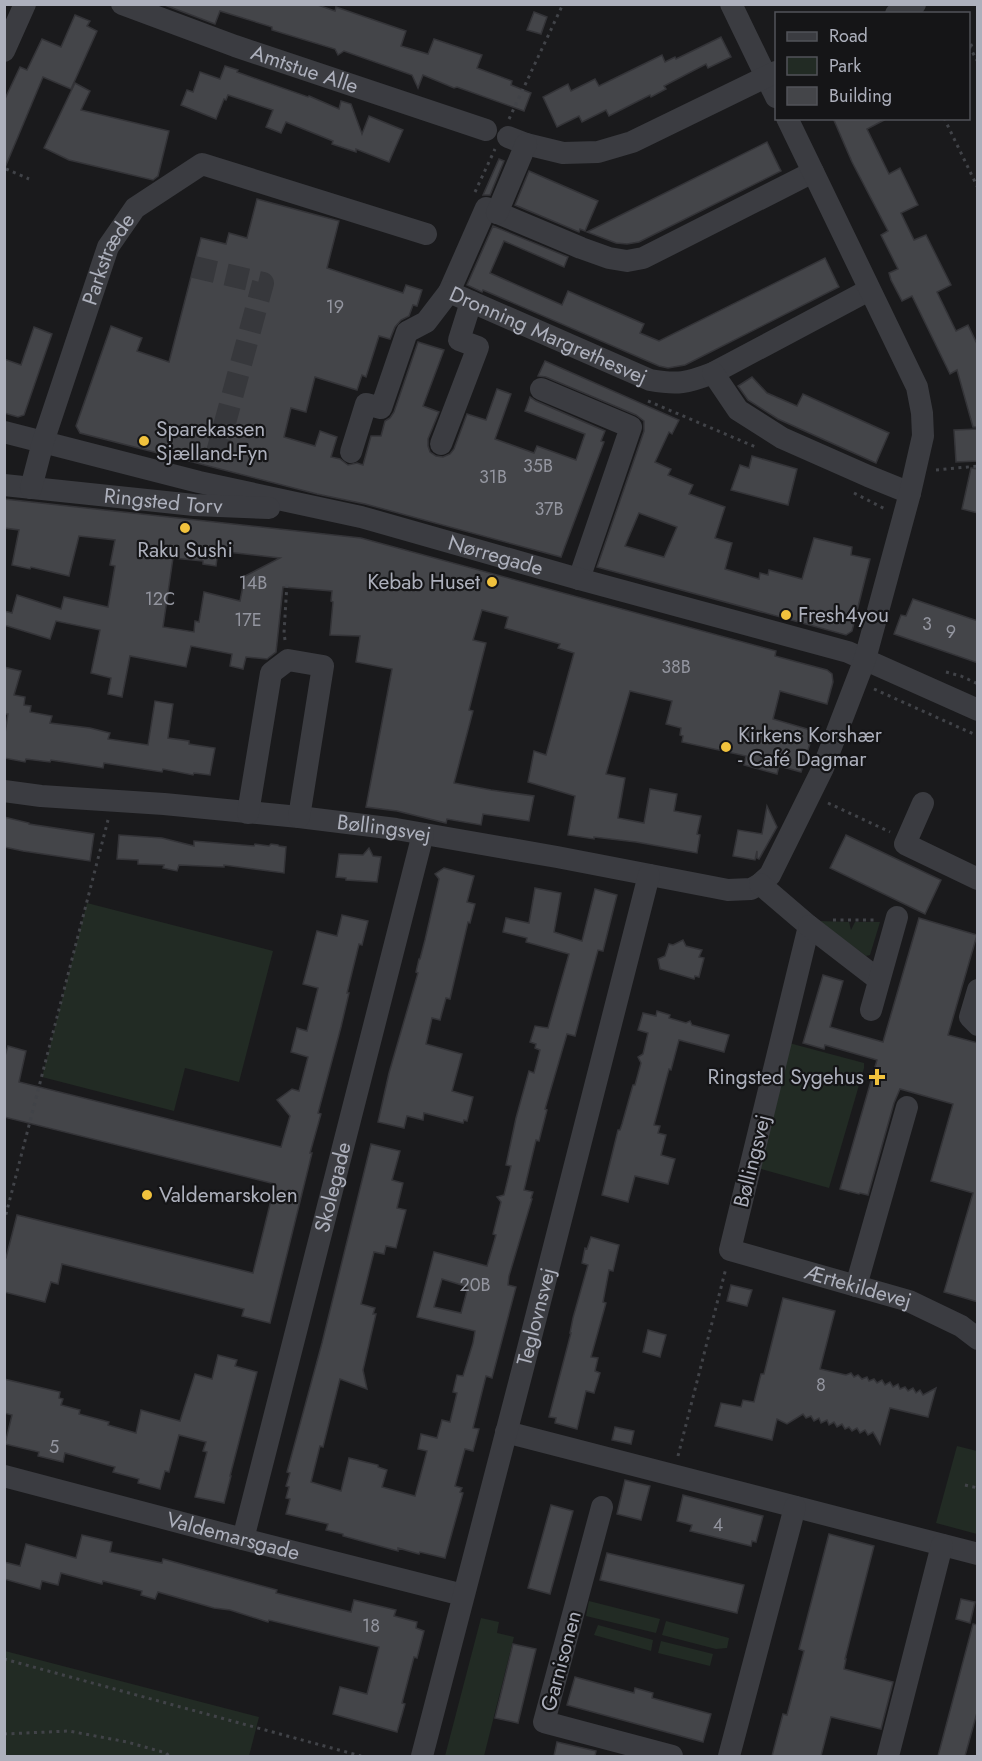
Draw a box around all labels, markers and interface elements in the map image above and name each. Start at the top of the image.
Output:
legend [775,12,970,120]
text: Road [829,23,868,49]
street label: Amtstue Alle [247,37,362,101]
text: Park [829,53,861,79]
text: Building [829,83,892,109]
street label: Parkstræde [75,207,142,309]
street label: Dronning Margrethesvej [444,279,652,392]
house number: 19 [326,294,344,320]
place label: Sparekassen Sjælland-Fyn [156,414,268,468]
marker: Sparekassen Sjælland-Fyn [137,434,151,448]
house number: 35B [523,453,553,479]
house number: 31B [479,464,507,490]
street label: Ringsted Torv [102,481,224,521]
house number: 37B [534,496,564,522]
marker: Raku Sushi [178,521,192,535]
street label: Nørregade [445,528,547,583]
place label: Raku Sushi [137,535,233,565]
place label: Kebab Huset [367,567,480,597]
house number: 14B [239,570,267,596]
marker: Kebab Huset [485,575,499,589]
house number: 12C [145,586,175,612]
place label: Fresh4you [798,600,889,630]
house number: 17E [234,607,262,633]
marker: Fresh4you [779,608,793,622]
house number: 3 [922,611,932,637]
house number: 9 [946,619,956,645]
house number: 38B [661,654,691,680]
place label: Kirkens Korshær - Café Dagmar [738,720,883,774]
marker: Kirkens Korshær - Café Dagmar [719,740,733,754]
street label: Bøllingsvej [335,807,433,850]
place label: Ringsted Sygehus [707,1062,864,1092]
marker: Ringsted Sygehus [868,1068,886,1086]
street label: Bøllingsvej [726,1111,778,1211]
street label: Skolegade [307,1139,359,1236]
place label: Valdemarskolen [159,1180,298,1210]
marker: Valdemarskolen [140,1188,154,1202]
street label: Ærtekildevej [801,1257,915,1316]
street label: Teglovnsvej [509,1264,563,1369]
house number: 20B [459,1272,491,1298]
house number: 8 [816,1372,826,1398]
house number: 5 [49,1434,59,1460]
street label: Valdemarsgade [163,1504,303,1568]
house number: 4 [713,1512,723,1538]
street label: Garnisonen [533,1607,589,1715]
house number: 18 [362,1613,380,1639]

